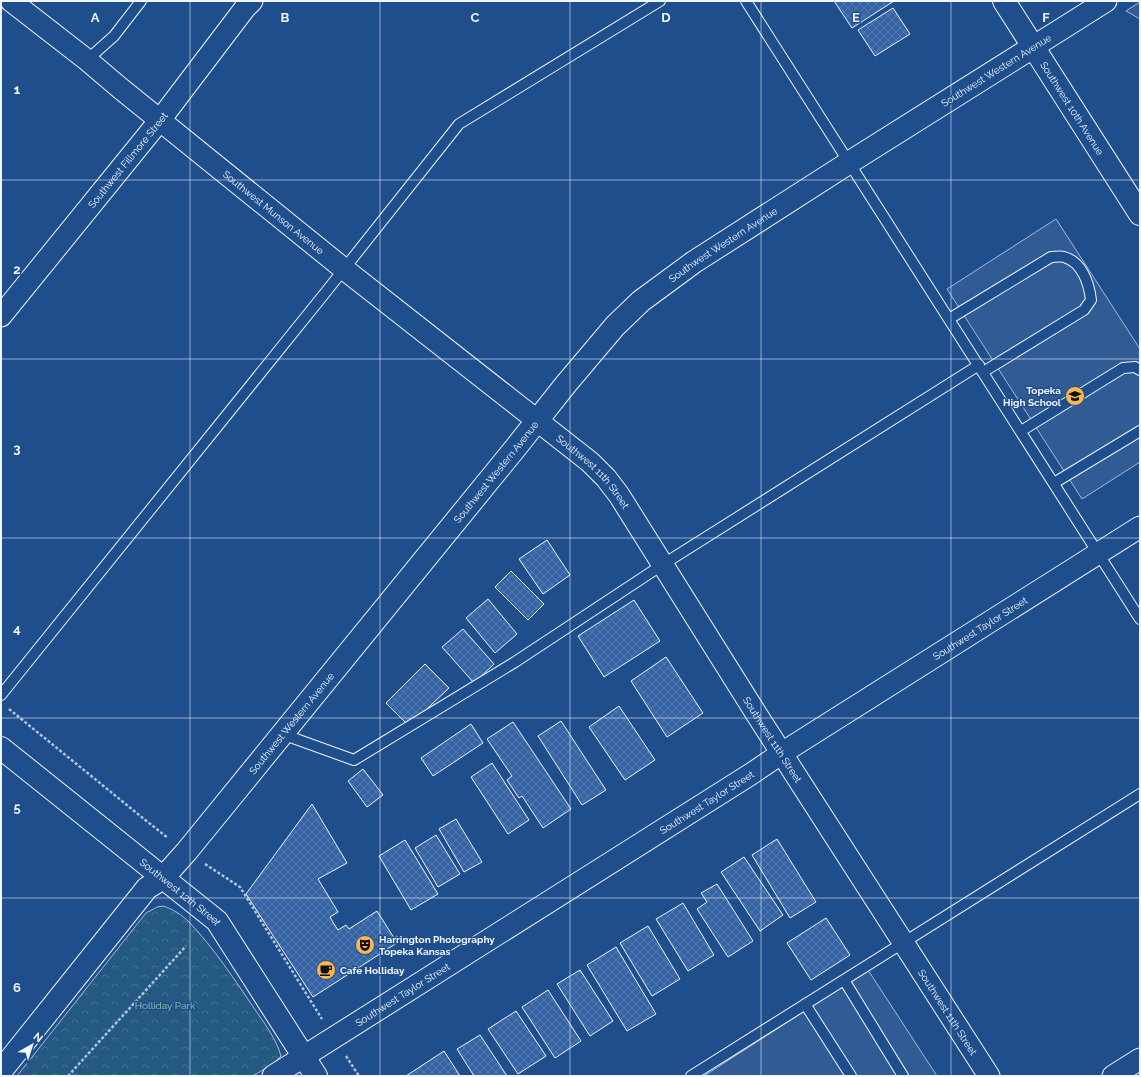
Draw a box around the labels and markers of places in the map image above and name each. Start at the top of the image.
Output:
place label: Topeka High School [1003,385,1062,408]
school or university icon: Topeka High School [1064,385,1086,407]
theatre icon: Harrington Photography Topeka Kansas [354,934,376,956]
place label: Harrington Photography Topeka Kansas [379,934,495,957]
cafe icon: Cafe Holliday [315,959,337,981]
place label: Cafe Holliday [340,965,405,976]

